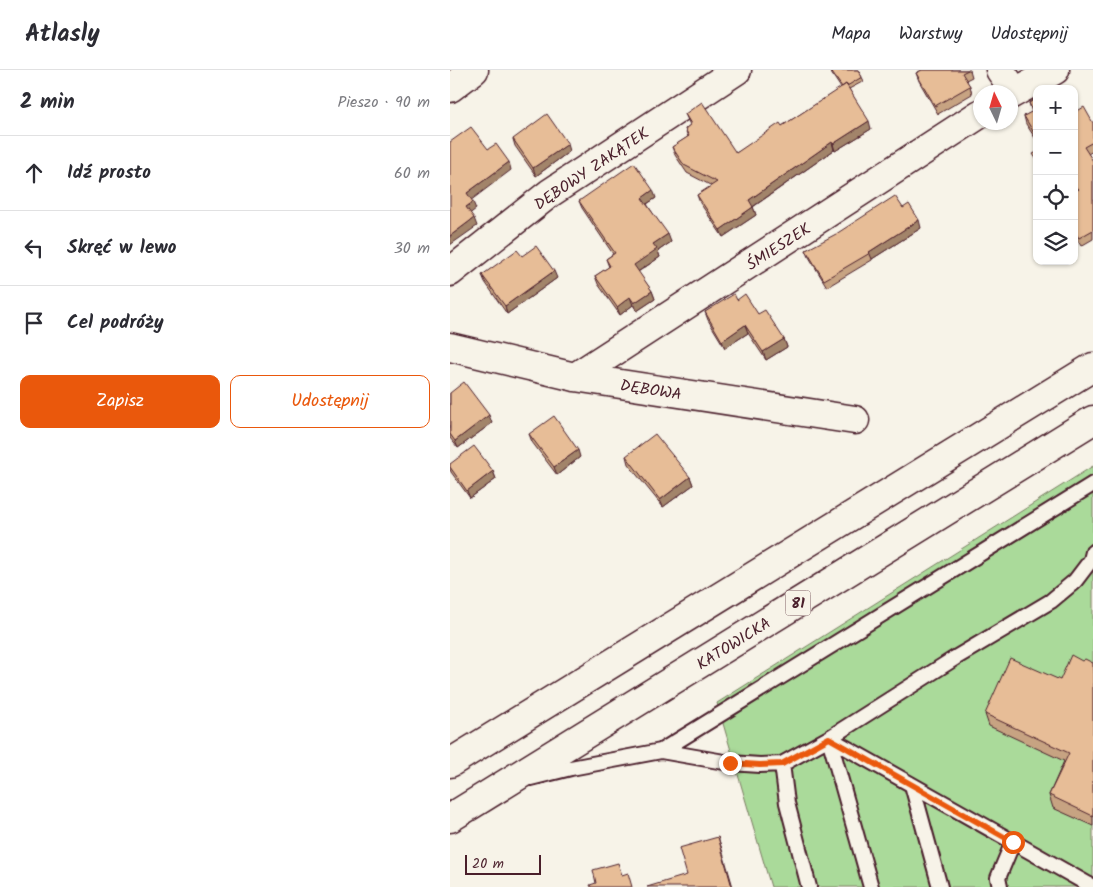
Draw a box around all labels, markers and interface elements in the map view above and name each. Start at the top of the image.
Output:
text: Atlasly [25,15,100,54]
text: Mapa [831,20,871,49]
text: Warstwy [899,20,963,49]
text: Udostępnij [991,20,1068,49]
north arrow [973,85,1018,130]
map controls [1033,85,1078,265]
button: + [1033,85,1078,130]
text: 2 min [20,86,75,119]
text: Pieszo · 90 m [338,90,430,115]
street label: DĘBOWY ZAKĄTEK [529,121,655,217]
button: − [1033,130,1078,175]
text: Idź prosto [67,158,151,188]
icon: ahead [20,159,48,187]
text: 60 m [394,161,430,186]
button: locate [1033,175,1078,220]
street label: ŚMIESZEK [742,217,817,278]
button: layers [1033,220,1078,265]
text: Skręć w lewo [67,233,176,263]
icon: left [20,234,48,262]
text: 30 m [394,236,430,261]
text: Cel podróży [67,308,164,338]
icon: arrive [20,309,48,337]
street label: DĘBOWA [618,373,684,408]
button: Zapisz [20,375,220,428]
button: Udostępnij [230,375,430,428]
road number: 81 [786,590,810,616]
street label: KATOWICKA [692,611,776,677]
route end [719,752,742,775]
route start [1002,831,1025,854]
scale bar [465,852,541,875]
text: 20 m [472,853,504,875]

